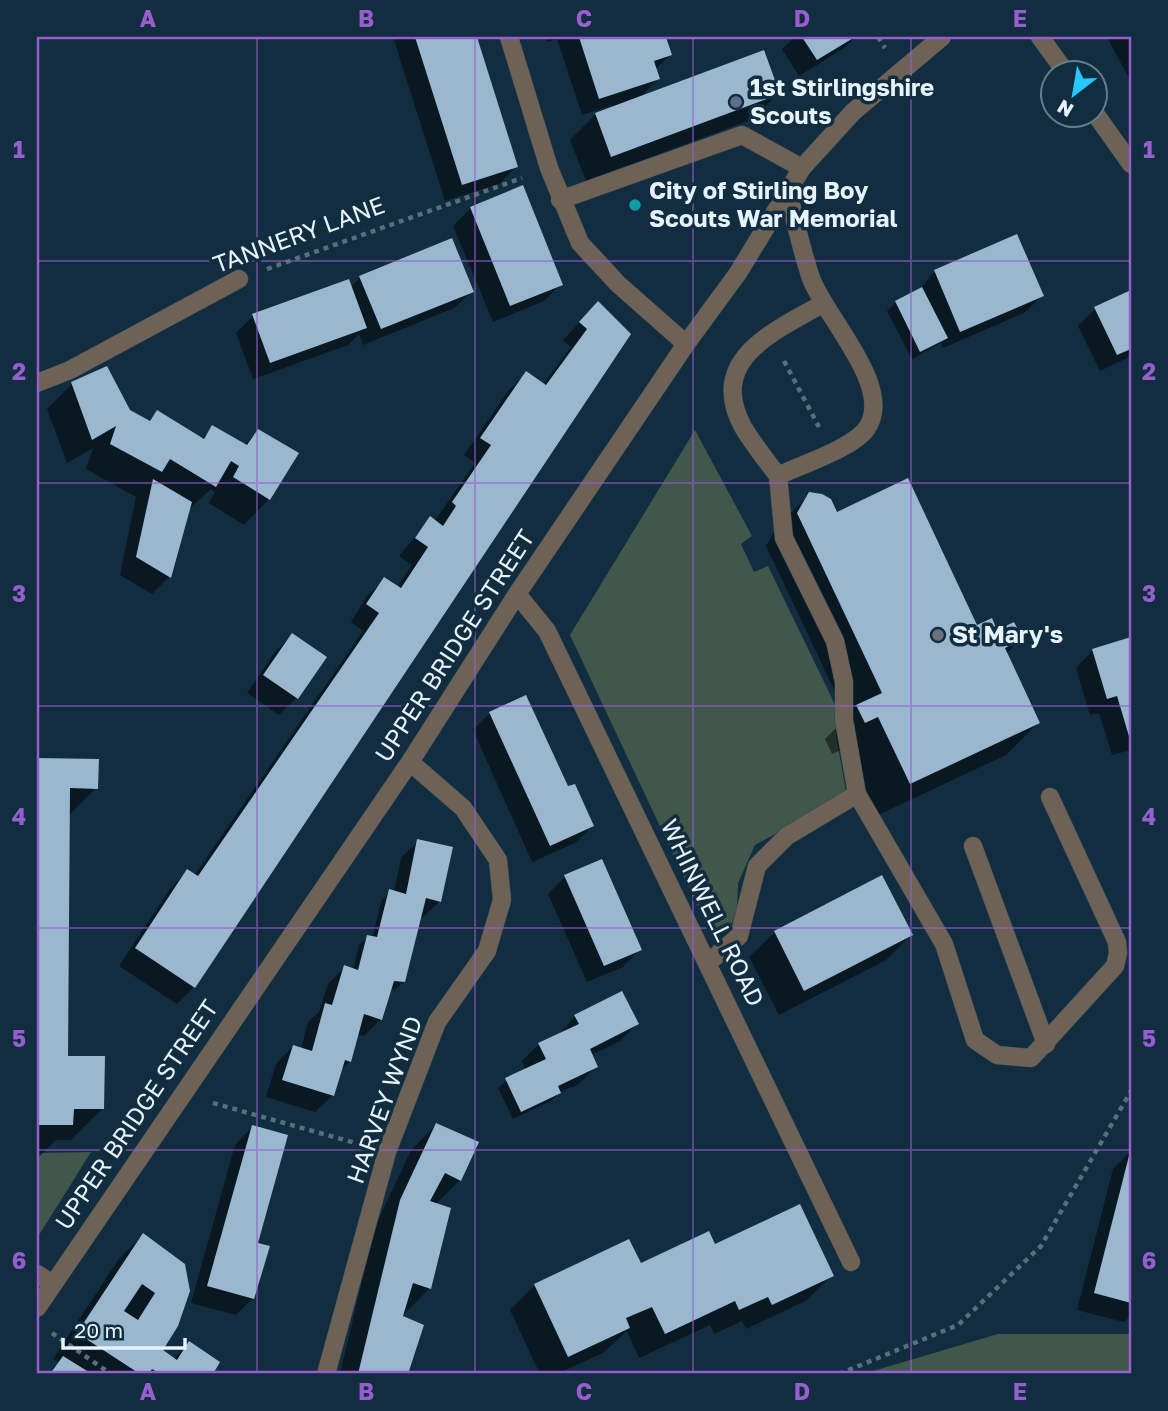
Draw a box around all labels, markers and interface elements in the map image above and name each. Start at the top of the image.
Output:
text: A [140,4,157,32]
text: B [358,4,374,32]
text: C [576,4,592,32]
text: D [794,4,810,32]
text: E [1013,4,1027,32]
north arrow [1038,60,1108,130]
place label: 1st Stirlingshire Scouts [750,72,934,129]
marker: 1st Stirlingshire Scouts [728,94,744,110]
text: N [1053,95,1077,123]
text: 1 [13,135,25,163]
text: 1 [1143,135,1155,163]
place label: City of Stirling Boy Scouts War Memorial [649,175,898,232]
street label: TANNERY LANE [209,189,388,278]
marker: City of Stirling Boy Scouts War Memorial [627,197,643,213]
text: 2 [12,357,26,385]
text: 2 [1142,357,1156,385]
street label: UPPER BRIDGE STREET [368,524,540,767]
text: 3 [12,579,26,607]
text: 3 [1142,579,1156,607]
place label: St Mary's [952,619,1063,648]
marker: St Mary's [930,627,946,643]
text: 4 [12,802,26,830]
text: 4 [1142,802,1156,830]
street label: WHINWELL ROAD [655,814,771,1011]
street label: UPPER BRIDGE STREET [48,994,224,1235]
street label: HARVEY WYND [340,1012,427,1187]
text: 5 [12,1024,26,1052]
text: 5 [1142,1024,1156,1052]
text: 6 [12,1246,26,1274]
text: 6 [1142,1246,1156,1274]
scale bar [63,1306,186,1350]
text: 20 m [74,1317,123,1343]
text: A [140,1377,157,1405]
text: B [358,1377,374,1405]
text: C [576,1377,592,1405]
text: D [794,1377,810,1405]
text: E [1013,1377,1027,1405]

